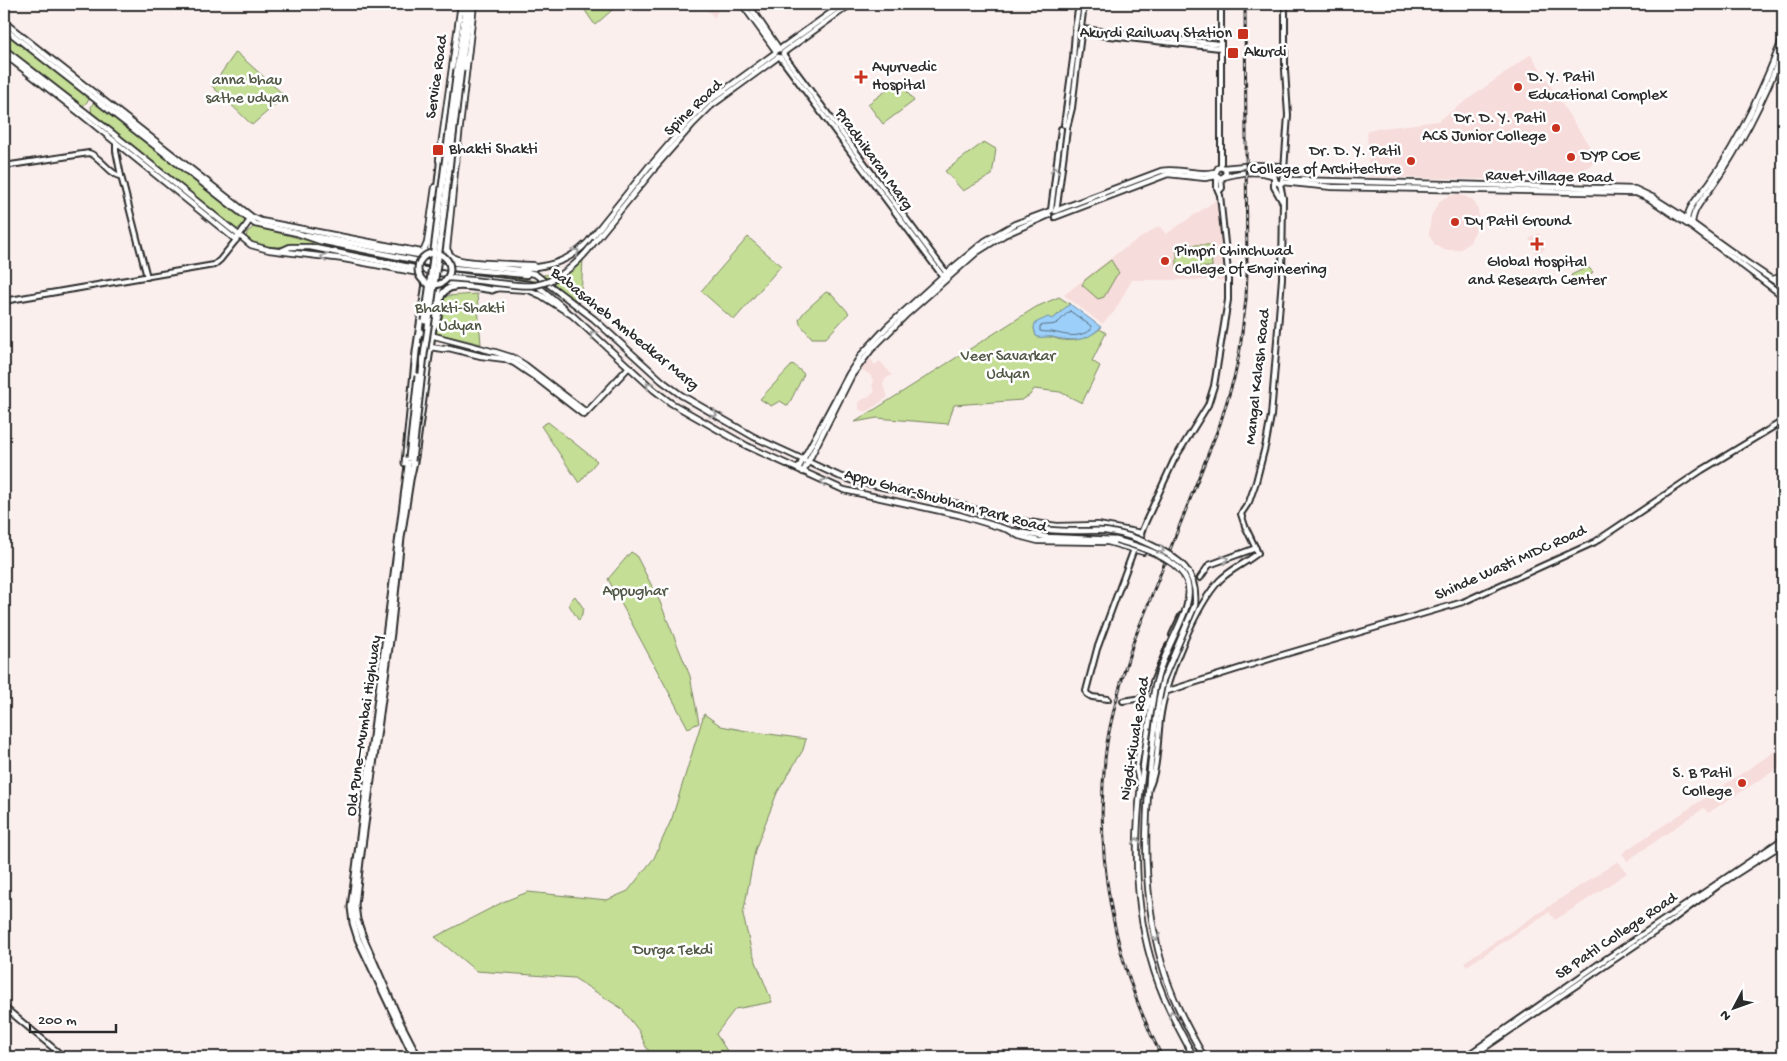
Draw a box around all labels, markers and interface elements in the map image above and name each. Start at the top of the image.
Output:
place label: Akurdi Railway Station [1080,25,1232,44]
marker: Akurdi Railway Station [1236,27,1250,41]
street label: Service Road [423,32,453,120]
place label: Akurdi [1244,44,1287,63]
marker: Akurdi [1226,46,1240,60]
place label: Ayurvedic Hospital [872,59,937,96]
place label: D. Y. Patil Educational Complex [1527,69,1668,106]
marker: Ayurvedic Hospital [854,70,868,84]
park label: anna bhau sathe udyan [205,72,289,109]
street label: Spine Road [661,76,728,141]
marker: D. Y. Patil Educational Complex [1512,81,1524,93]
street label: Pradhikaran Marg [829,104,916,215]
place label: Dr. D. Y. Patil ACS Junior College [1422,110,1547,147]
marker: Dr. D. Y. Patil ACS Junior College [1550,122,1562,134]
place label: Bhakti Shakti [448,141,538,160]
marker: Bhakti Shakti [431,143,445,157]
place label: Dr. D. Y. Patil College of Architecture [1250,143,1402,180]
place label: DYP COE [1580,148,1641,167]
marker: DYP COE [1565,151,1577,163]
marker: Dr. D. Y. Patil College of Architecture [1405,155,1417,167]
one-way arrow [1049,165,1060,173]
street label: Ravet Village Road [1485,167,1614,189]
place label: Dy Patil Ground [1464,213,1572,232]
marker: Dy Patil Ground [1449,216,1461,228]
marker: Global Hospital and Research Center [1530,237,1544,251]
place label: Pimpri Chinchwad College Of Engineering [1174,243,1327,280]
one-way arrow [570,250,579,258]
one-way arrow [320,252,328,263]
place label: Global Hospital and Research Center [1468,254,1607,291]
marker: Pimpri Chinchwad College Of Engineering [1159,255,1171,267]
street label: Babasaheb Ambedkar Marg [545,264,702,396]
park label: Bhakti-Shakti Udyan [414,300,505,337]
street label: Mangal Kalash Road [1242,307,1276,446]
one-way arrow [590,331,599,340]
park label: Veer Savarkar Udyan [960,348,1057,385]
one-way arrow [646,382,655,391]
one-way arrow [709,408,718,418]
street label: Appu Ghar-Shubham Park Road [842,466,1050,539]
one-way arrow [821,477,829,487]
street label: Shinde Wasti MIDC Road [1432,521,1591,606]
one-way arrow [1155,544,1164,554]
one-way arrow [1220,555,1229,565]
park label: Appughar [603,583,669,602]
street label: Old Pune–Mumbai Highway [343,634,387,818]
street label: Nigdi-Kiwale Road [1117,674,1155,802]
place label: S. B Patil College [1673,765,1733,802]
marker: S. B Patil College [1736,777,1748,789]
one-way arrow [1132,837,1142,845]
street label: SB Patil College Road [1552,888,1683,985]
one-way arrow [1150,933,1161,942]
park label: Durga Tekdi [632,942,713,961]
north arrow [1710,984,1760,1034]
scale bar [30,1001,116,1033]
text: N [1717,1006,1735,1024]
one-way arrow [1167,1010,1178,1019]
text: 200 m [38,1012,77,1030]

